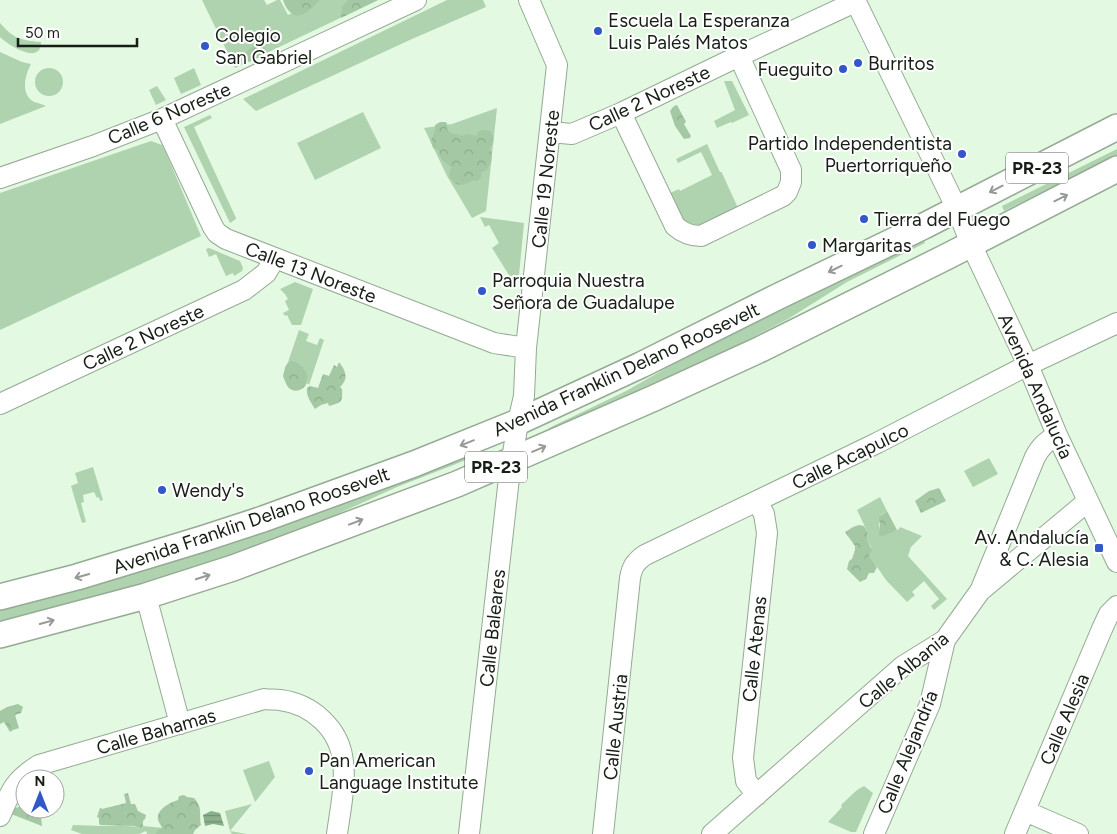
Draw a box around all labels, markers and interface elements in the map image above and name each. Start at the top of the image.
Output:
place label: Escuela La Esperanza Luis Palés Matos [608,9,790,54]
scale bar [18,15,136,47]
text: 50 m [25,24,60,42]
place label: Colegio San Gabriel [215,24,312,69]
marker: Escuela La Esperanza Luis Palés Matos [592,25,604,37]
marker: Colegio San Gabriel [199,40,211,52]
place label: Burritos [868,52,935,75]
marker: Burritos [852,57,864,69]
place label: Fueguito [758,58,833,81]
street label: Calle 2 Noreste [585,60,713,137]
marker: Fueguito [837,63,849,75]
street label: Calle 6 Noreste [104,77,234,150]
street label: Calle 19 Noreste [527,109,564,249]
place label: Partido Independentista Puertorriqueño [748,132,952,177]
marker: Partido Independentista Puertorriqueño [956,148,968,160]
road number: PR-23 [1006,152,1068,184]
one-way arrow [988,184,1003,194]
one-way arrow [1053,193,1068,202]
place label: Tierra del Fuego [874,208,1010,231]
marker: Tierra del Fuego [858,213,870,225]
place label: Margaritas [822,234,912,257]
street label: Calle 13 Noreste [242,237,380,308]
marker: Margaritas [806,239,818,251]
one-way arrow [828,265,843,275]
place label: Parroquia Nuestra Señora de Guadalupe [492,269,675,314]
marker: Parroquia Nuestra Señora de Guadalupe [476,285,488,297]
street label: Avenida Franklin Delano Roosevelt [489,298,763,441]
street label: Calle 2 Noreste [79,299,207,376]
street label: Avenida Andalucía [993,310,1078,462]
street label: Calle Acapulco [788,418,912,495]
one-way arrow [460,438,475,448]
one-way arrow [531,443,546,453]
road number: PR-23 [465,452,527,482]
street label: Avenida Franklin Delano Roosevelt [110,462,393,579]
place label: Wendy's [172,479,244,502]
marker: Wendy's [156,484,168,496]
one-way arrow [348,517,363,527]
place label: Av. Andalucía & C. Alesia [974,526,1089,571]
marker: Av. Andalucía & C. Alesia [1093,542,1105,554]
street label: Calle Baleares [475,568,510,688]
one-way arrow [74,571,90,581]
one-way arrow [195,572,211,582]
street label: Calle Atenas [738,595,772,703]
one-way arrow [39,617,55,627]
street label: Calle Albania [854,627,953,714]
street label: Calle Alesia [1035,670,1094,768]
street label: Calle Austria [598,673,633,781]
street label: Calle Alejandría [872,687,943,817]
street label: Calle Bahamas [94,703,219,760]
place label: Pan American Language Institute [319,749,478,794]
marker: Pan American Language Institute [303,765,315,777]
north arrow [15,769,65,819]
text: N [35,773,45,790]

